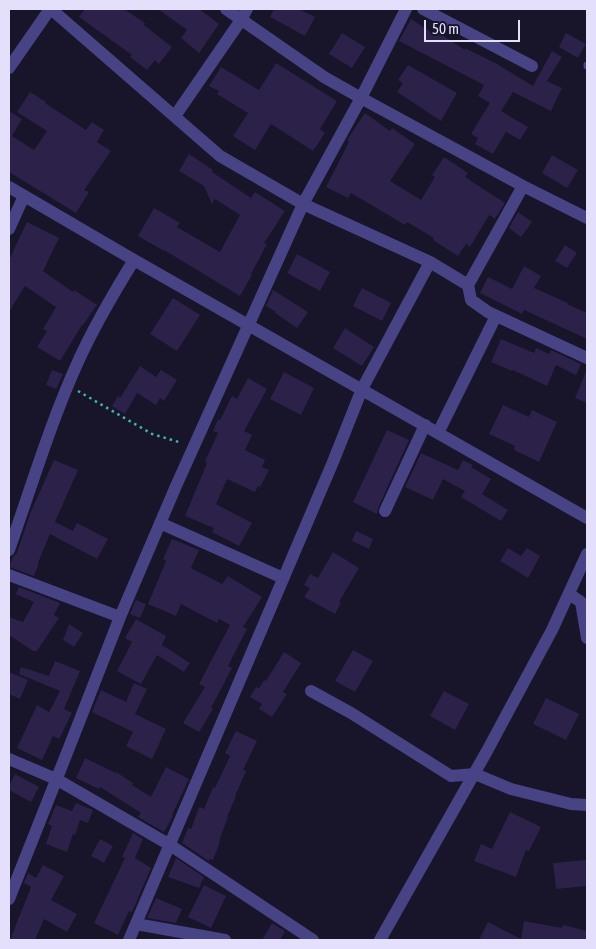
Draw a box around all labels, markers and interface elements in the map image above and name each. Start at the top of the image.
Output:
scale bar [426,10,522,42]
text: 50 m [432,20,459,37]

